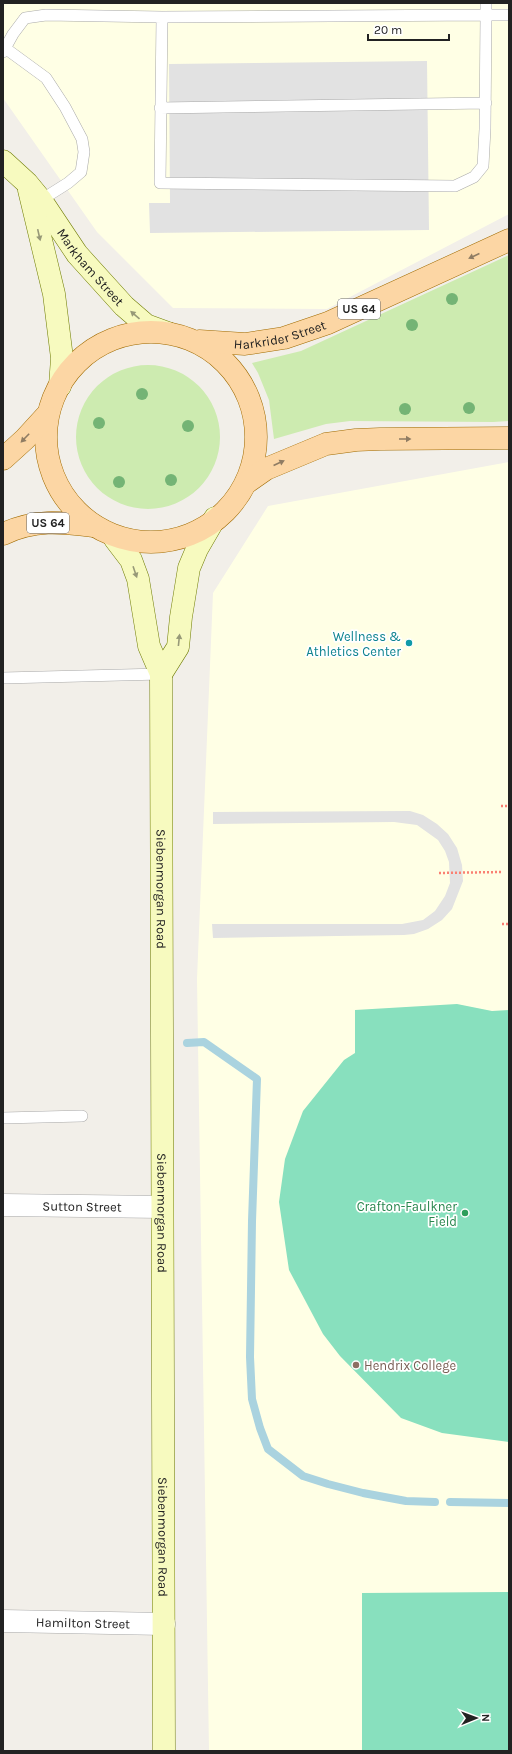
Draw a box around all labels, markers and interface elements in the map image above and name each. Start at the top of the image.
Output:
scale bar [368,16,449,42]
text: 20 m [374,23,402,37]
street label: Markham Street [54,225,127,309]
one-way arrow [37,229,43,241]
one-way arrow [468,253,479,259]
road number: US 64 [338,299,380,319]
one-way arrow [129,310,140,319]
street label: Harkrider Street [233,317,328,352]
one-way arrow [20,433,30,443]
one-way arrow [399,436,412,442]
one-way arrow [273,460,285,466]
road number: US 64 [27,513,69,533]
one-way arrow [132,566,138,578]
place label: Wellness & Athletics Center [306,629,401,659]
one-way arrow [175,634,182,647]
marker: Wellness & Athletics Center [404,638,414,648]
street label: Siebenmorgan Road [154,829,169,949]
street label: Siebenmorgan Road [155,1153,170,1273]
street label: Sutton Street [42,1198,122,1214]
place label: Crafton-Faulkner Field [357,1199,457,1229]
marker: Crafton-Faulkner Field [460,1208,470,1218]
place label: Hendrix College [364,1358,457,1373]
marker: Hendrix College [351,1360,361,1370]
street label: Siebenmorgan Road [156,1477,171,1597]
street label: Hamilton Street [36,1614,130,1631]
north arrow [456,1698,496,1738]
text: N [479,1714,492,1722]

